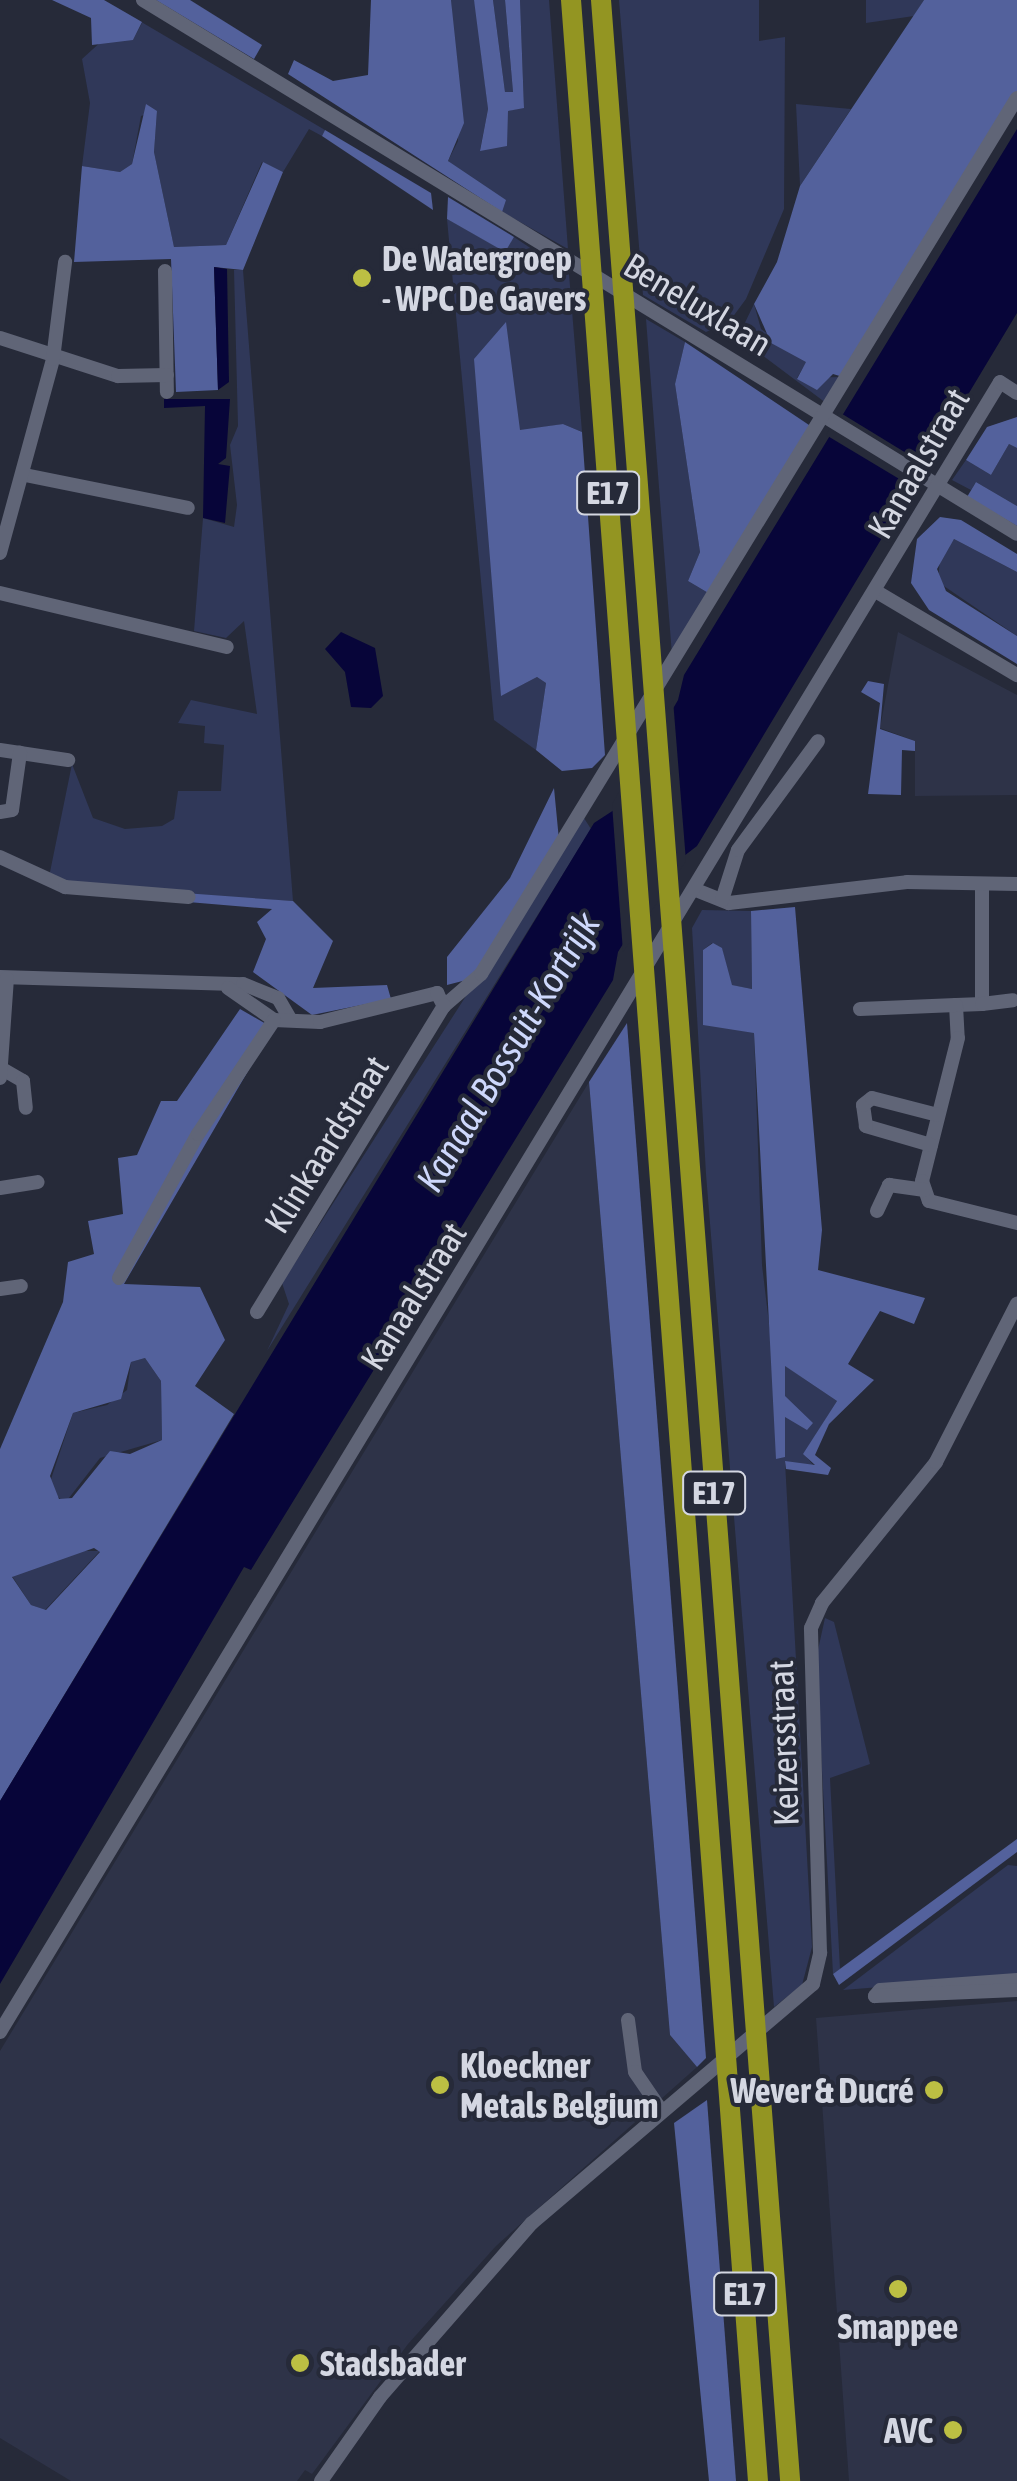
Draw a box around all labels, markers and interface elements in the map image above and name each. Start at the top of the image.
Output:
place label: De Watergroep - WPC De Gavers [382,237,586,319]
street label: Beneluxlaan [617,244,779,364]
marker: De Watergroep - WPC De Gavers [351,267,373,289]
street label: Kanaalstraat [858,381,978,545]
road number: E17 [576,466,640,520]
water label: Kanaal Bossuit-Kortrijk [407,904,609,1200]
street label: Klinkaardstraat [255,1048,397,1240]
street label: Kanaalstraat [351,1214,475,1378]
road number: E17 [682,1466,746,1520]
street label: Keizersstraat [759,1659,807,1827]
place label: Kloeckner Metals Belgium [460,2044,659,2126]
place label: Wever & Ducré [730,2069,914,2111]
marker: Kloeckner Metals Belgium [429,2074,451,2096]
marker: Wever & Ducré [923,2079,945,2101]
road number: E17 [712,2267,778,2321]
marker: Smappee [887,2278,909,2300]
place label: Smappee [838,2305,958,2347]
place label: Stadsbader [320,2342,466,2384]
marker: Stadsbader [289,2352,311,2374]
place label: AVC [884,2409,933,2451]
marker: AVC [942,2419,964,2441]

